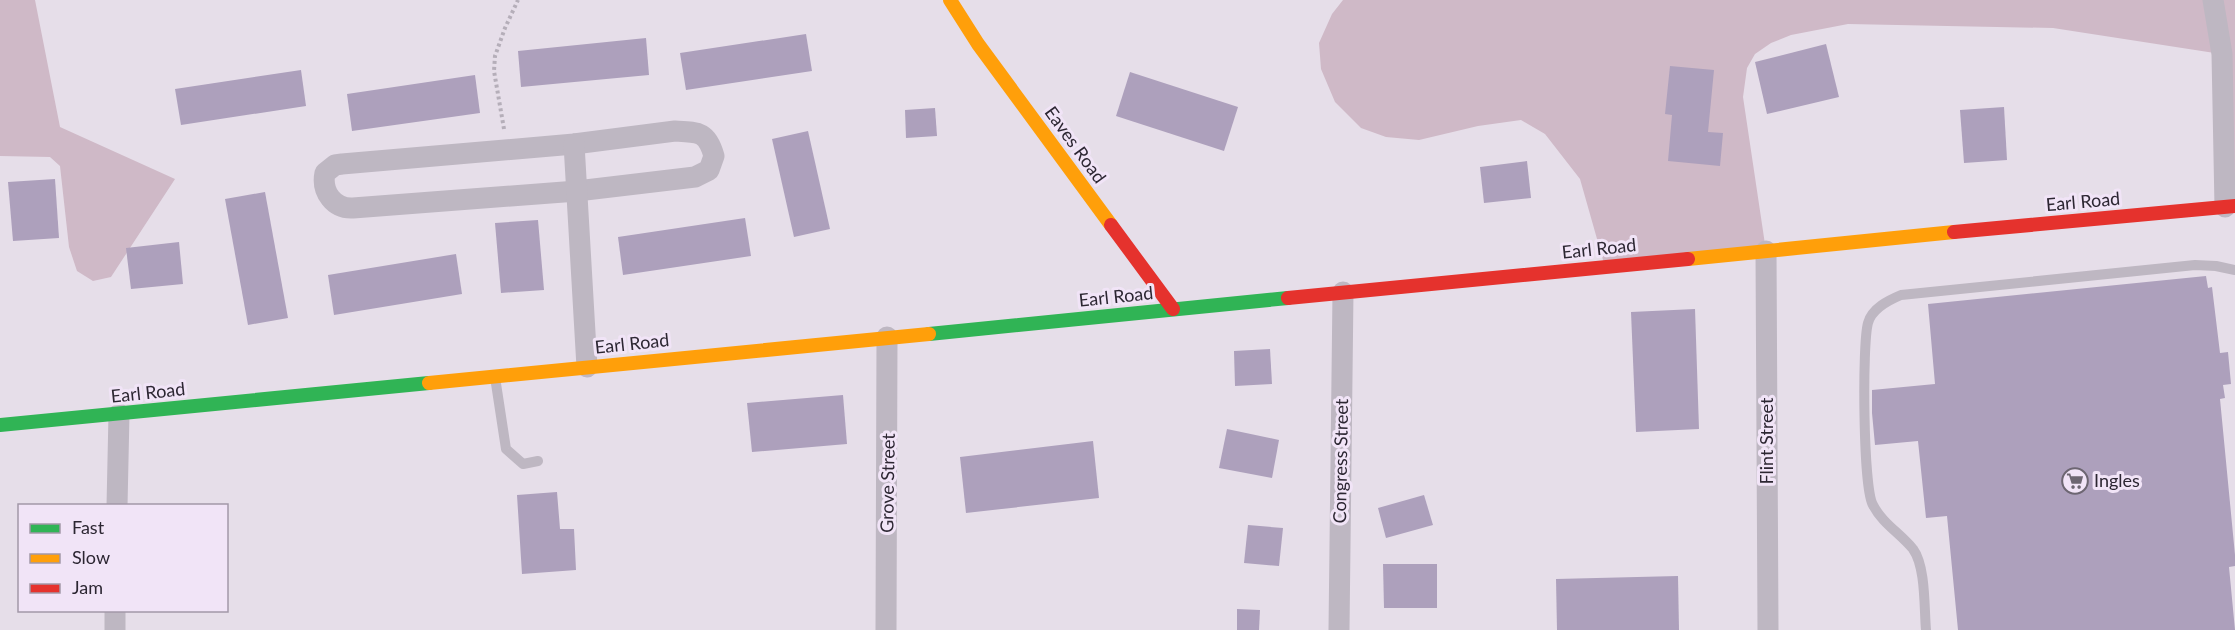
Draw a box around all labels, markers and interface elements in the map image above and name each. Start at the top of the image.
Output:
street label: Eaves Road [1040,102,1111,187]
street label: Earl Road [2045,187,2121,215]
street label: Earl Road [1561,233,1637,263]
street label: Earl Road [1078,281,1154,311]
street label: Earl Road [594,328,670,358]
street label: Earl Road [110,377,186,407]
street label: Flint Street [1755,397,1777,484]
street label: Congress Street [1328,398,1352,524]
street label: Grove Street [875,432,899,533]
supermarket icon: Ingles [2060,466,2090,496]
place label: Ingles [2094,469,2140,491]
legend [18,504,228,612]
text: Fast [72,516,105,538]
text: Slow [72,546,110,568]
text: Jam [72,576,103,598]

